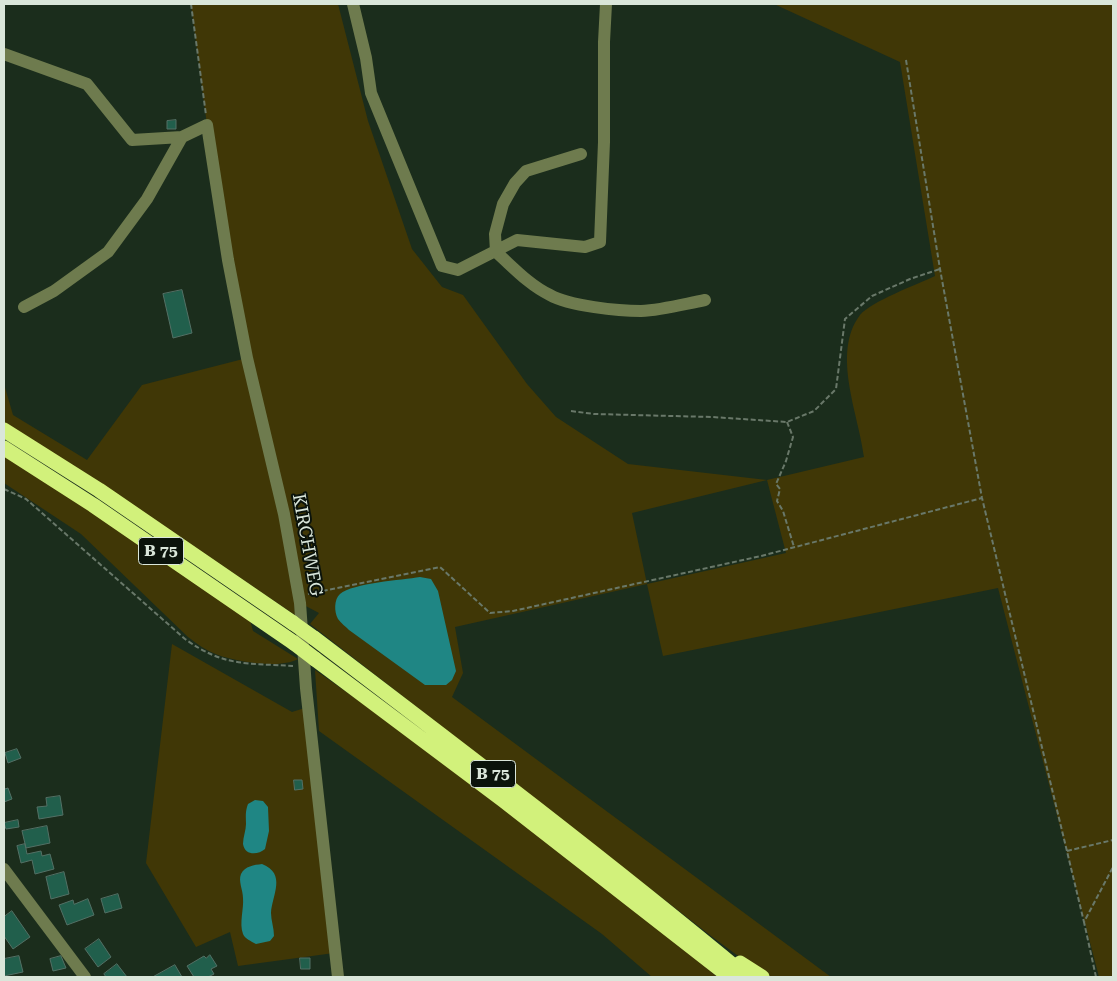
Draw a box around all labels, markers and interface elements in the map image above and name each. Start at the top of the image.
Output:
street label: KIRCHWEG [287,492,327,598]
road number: B 75 [138,538,184,564]
road number: B 75 [470,761,516,788]

